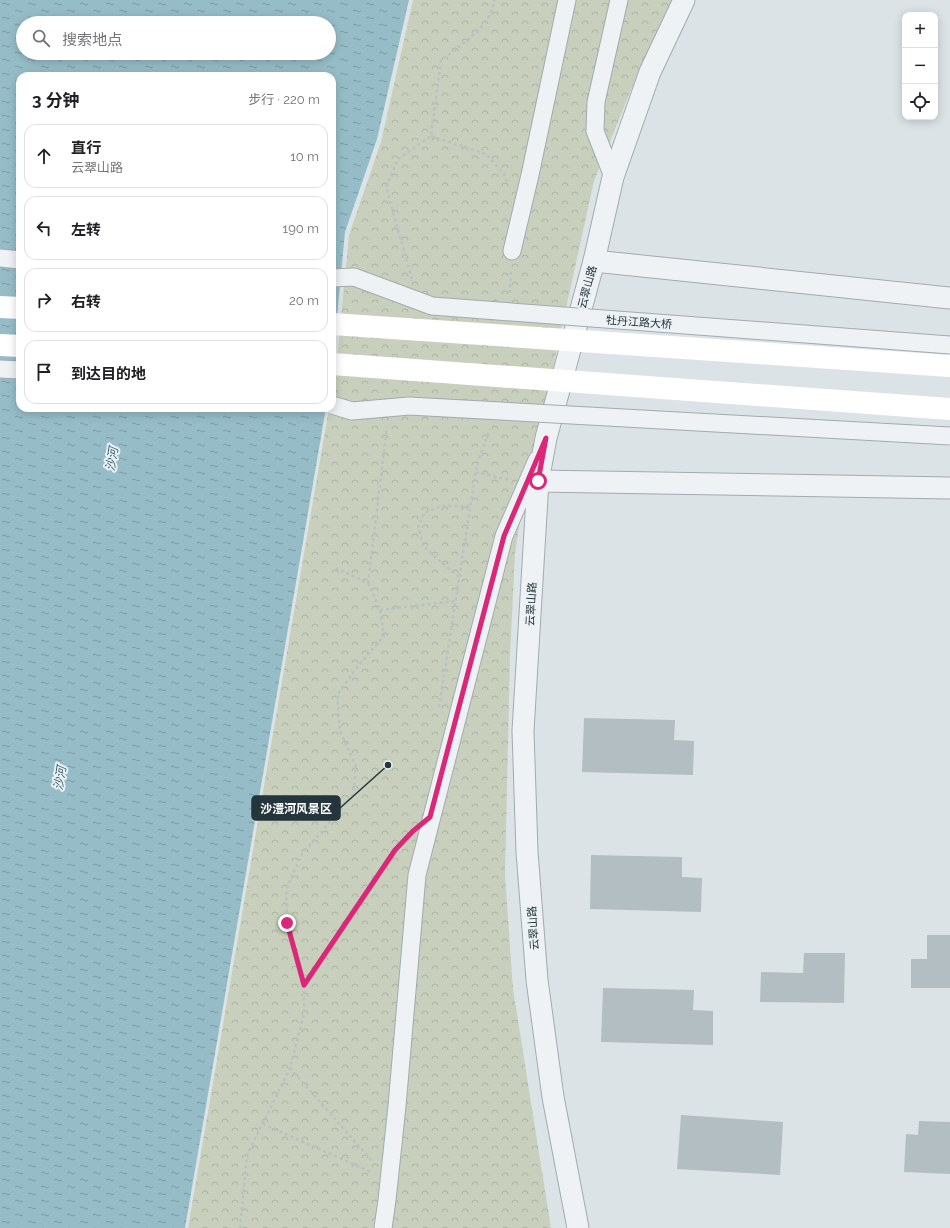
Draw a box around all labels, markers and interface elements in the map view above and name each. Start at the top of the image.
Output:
map controls [902,12,938,120]
button: + [902,12,938,48]
search box [16,16,336,60]
icon: search [30,27,52,49]
text: 搜索地点 [62,31,122,49]
button: − [902,48,938,84]
button: locate [902,84,938,120]
text: 3 分钟 [32,90,80,110]
text: 步行 · 220 m [248,92,320,107]
text: 直行 [71,139,101,157]
icon: ahead [33,145,55,167]
text: 10 m [290,149,319,164]
text: 云翠山路 [71,160,123,175]
icon: left [33,217,55,239]
text: 左转 [71,221,101,239]
text: 190 m [283,221,319,236]
street label: 云翠山路 [576,264,599,310]
icon: right [33,289,55,311]
text: 右转 [71,293,101,311]
text: 20 m [289,293,319,308]
street label: 牡丹江路大桥 [606,314,672,331]
icon: arrive [33,361,55,383]
text: 到达目的地 [71,365,146,383]
water label: 沙河 [103,444,121,472]
route start [529,472,547,490]
street label: 云翠山路 [524,582,539,626]
water label: 沙河 [51,763,69,791]
callout: 沙澧河风景区 [252,796,340,820]
text: 沙澧河风景区 [260,802,332,816]
street label: 云翠山路 [525,906,542,950]
route end [278,914,296,932]

